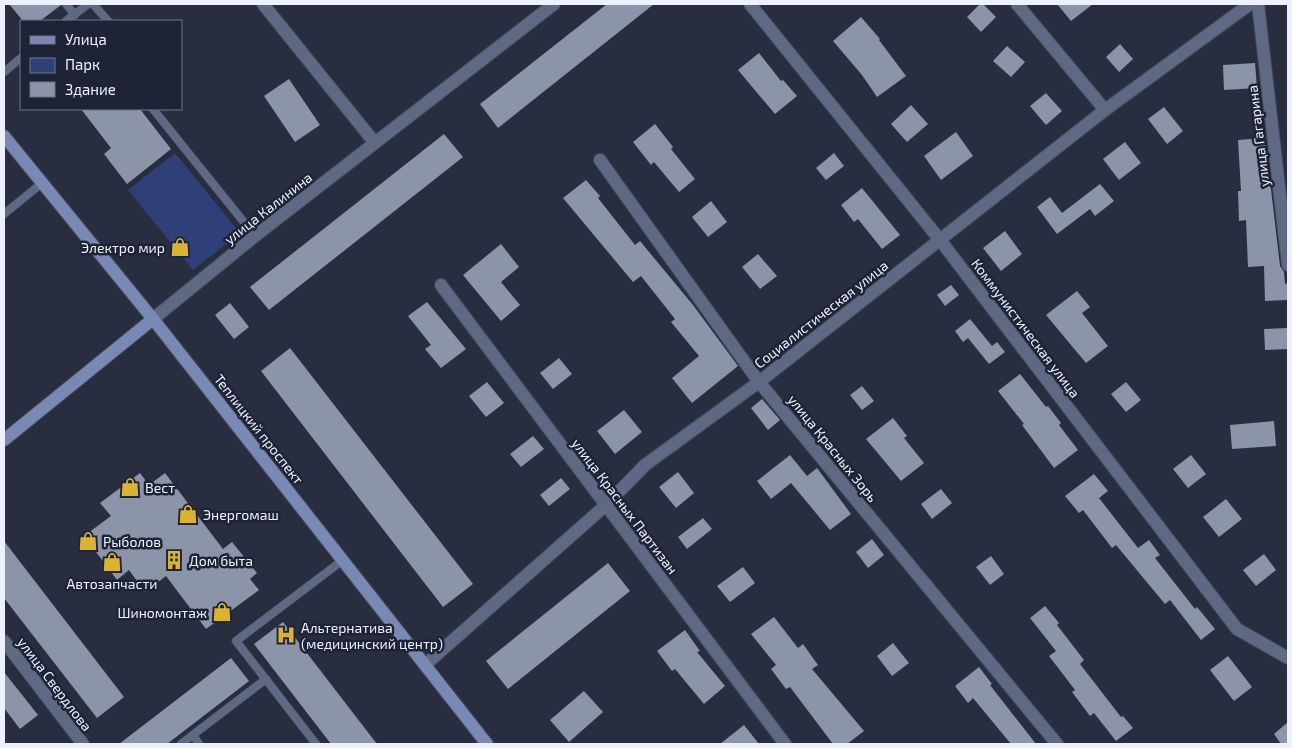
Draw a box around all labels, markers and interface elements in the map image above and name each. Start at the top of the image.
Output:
legend [20,20,182,110]
text: Улица [65,30,107,48]
text: Парк [65,55,100,73]
text: Здание [65,80,116,98]
street label: улица Гагарина [1243,84,1273,188]
street label: улица Калинина [221,168,315,248]
shop icon: Электро мир [169,236,191,258]
place label: Электро мир [81,239,165,256]
street label: Коммунистическая улица [968,255,1084,401]
street label: Социалистическая улица [751,256,891,372]
street label: Теплицкий проспект [211,371,307,487]
street label: улица Красных Зорь [784,391,882,505]
street label: улица Красных Партизан [568,435,682,577]
shop icon: Вест [119,476,141,498]
place label: Вест [145,479,175,496]
shop icon: Энергомаш [177,503,199,525]
place label: Энергомаш [203,506,279,523]
shop icon: Рыболов [77,530,99,552]
place label: Рыболов [103,533,161,550]
building icon: Дом быта [163,549,185,571]
shop icon: Автозапчасти [101,551,123,573]
place label: Дом быта [189,552,253,569]
place label: Автозапчасти [67,575,157,592]
shop icon: Шиномонтаж [211,601,233,623]
place label: Шиномонтаж [117,604,207,621]
place label: Альтернатива (медицинский центр) [301,619,443,652]
hospital icon: Альтернатива (медицинский центр) [275,624,297,646]
street label: улица Свердлова [14,634,96,734]

